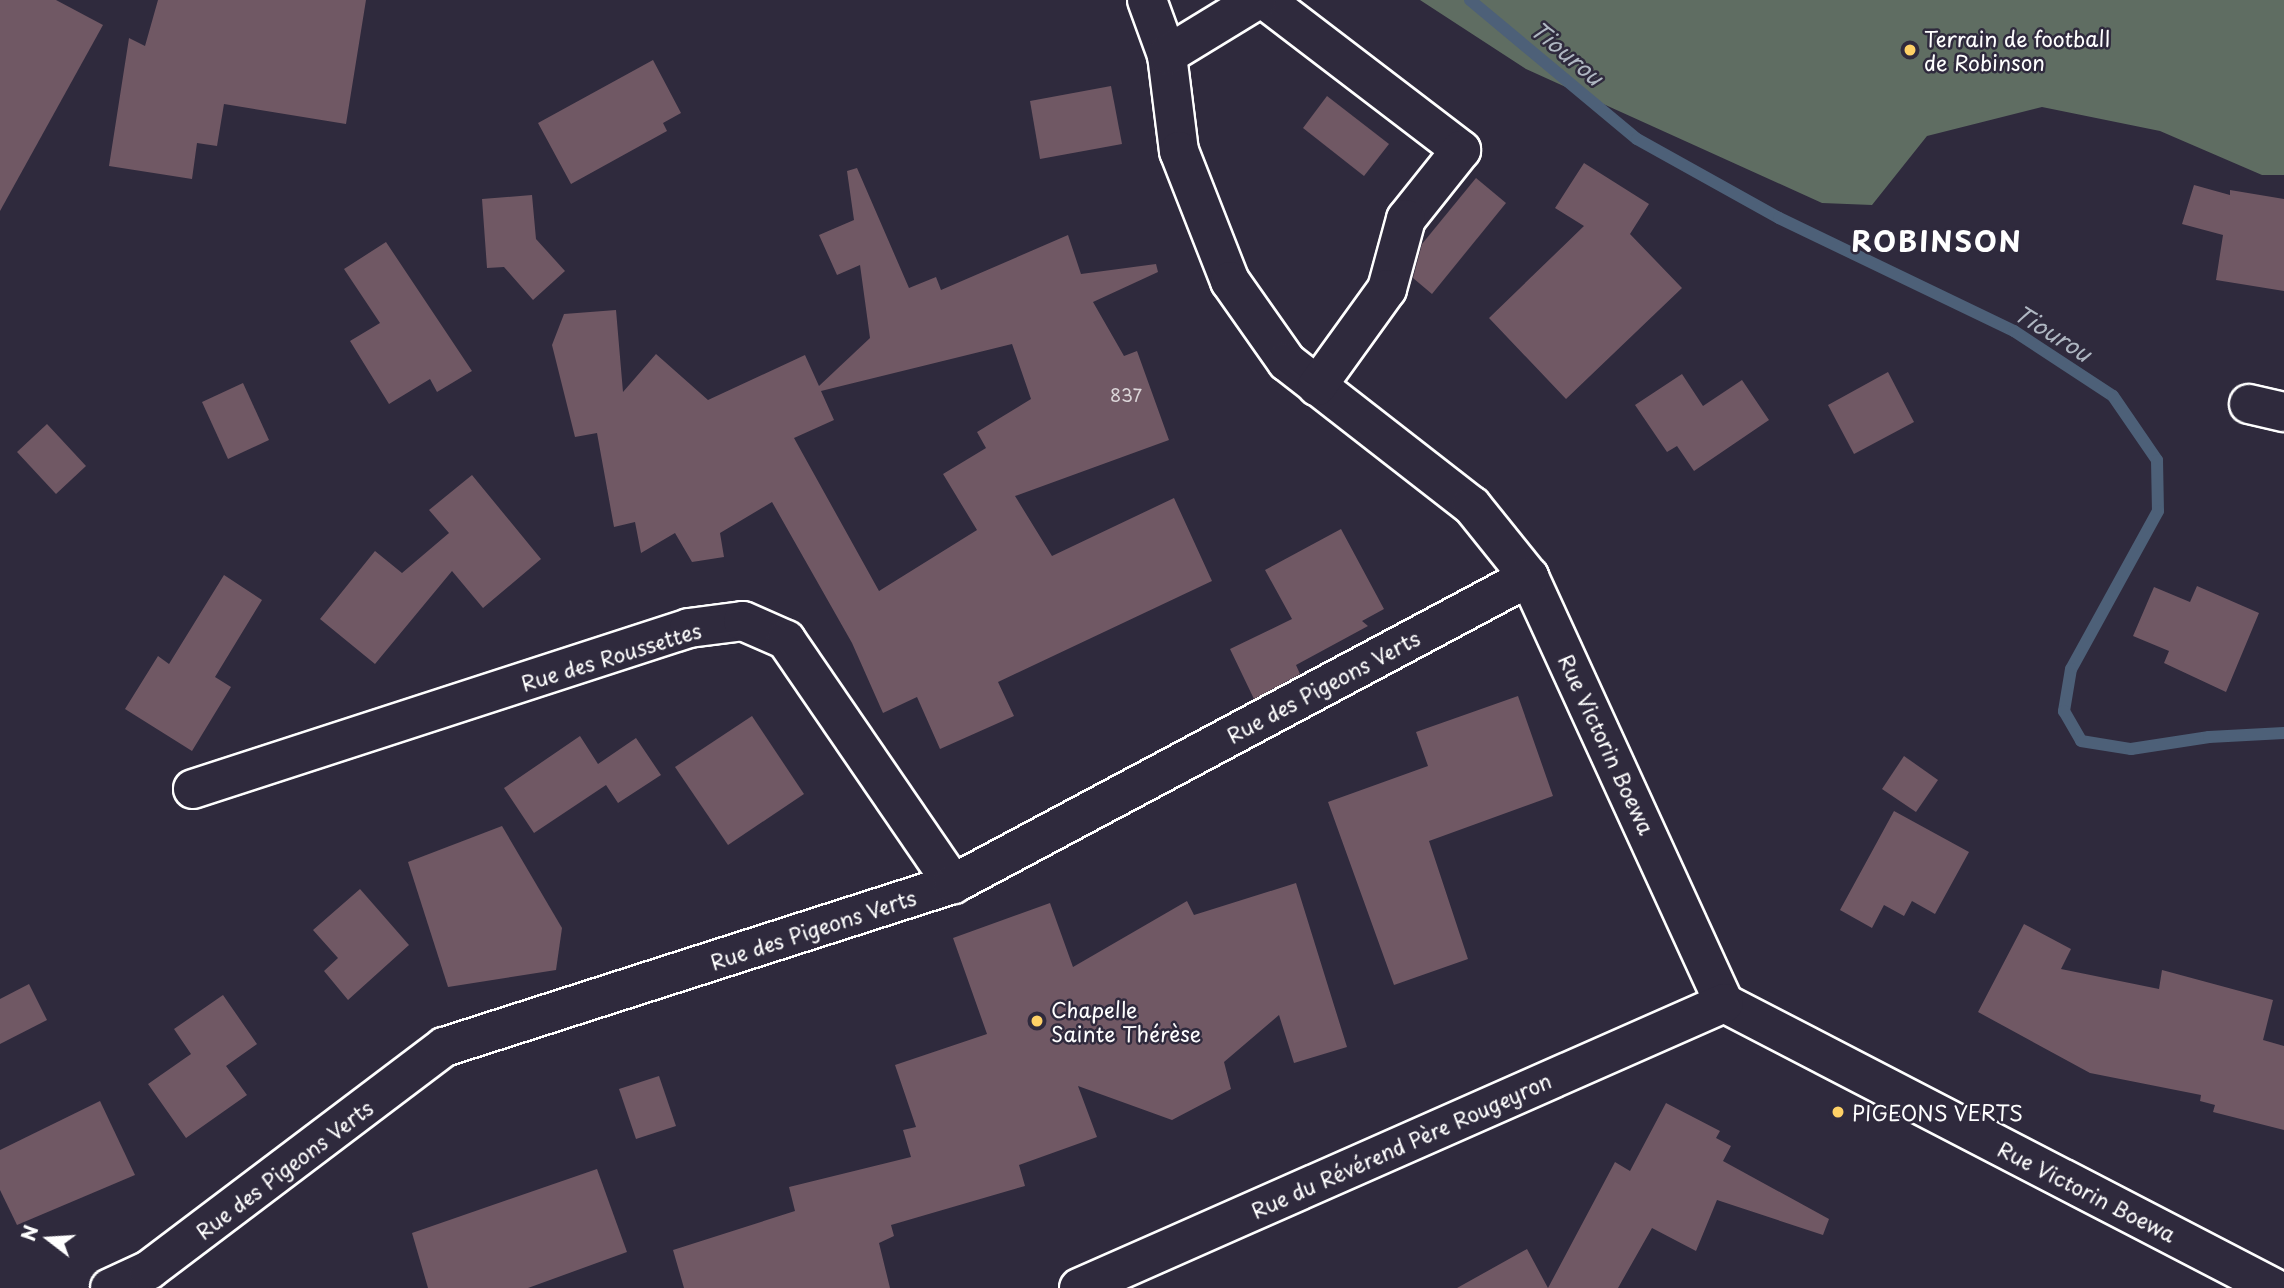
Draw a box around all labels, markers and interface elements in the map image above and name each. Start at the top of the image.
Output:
water label: Tiourou [1526,15,1608,91]
place label: Terrain de football de Robinson [1924,25,2110,75]
marker: Terrain de football de Robinson [1902,42,1918,58]
district label: ROBINSON [1854,224,2020,258]
water label: Tiourou [2010,299,2096,367]
house number: 837 [1110,384,1142,406]
street label: Rue des Roussettes [516,616,706,696]
street label: Rue des Pigeons Verts [1220,623,1426,749]
street label: Rue Victorin Boewa [1554,649,1660,839]
street label: Rue des Pigeons Verts [705,883,921,975]
place label: Chapelle Sainte Thérèse [1051,996,1203,1046]
marker: Chapelle Sainte Thérèse [1029,1013,1045,1029]
street label: Rue du Révérend Père Rougeyron [1244,1066,1558,1224]
street label: Rue des Pigeons Verts [189,1093,379,1245]
place label: PIGEONS VERTS [1852,1099,2023,1125]
marker: PIGEONS VERTS [1830,1104,1846,1120]
street label: Rue Victorin Boewa [1993,1135,2181,1247]
north arrow [14,1204,84,1274]
text: N [13,1222,45,1244]

